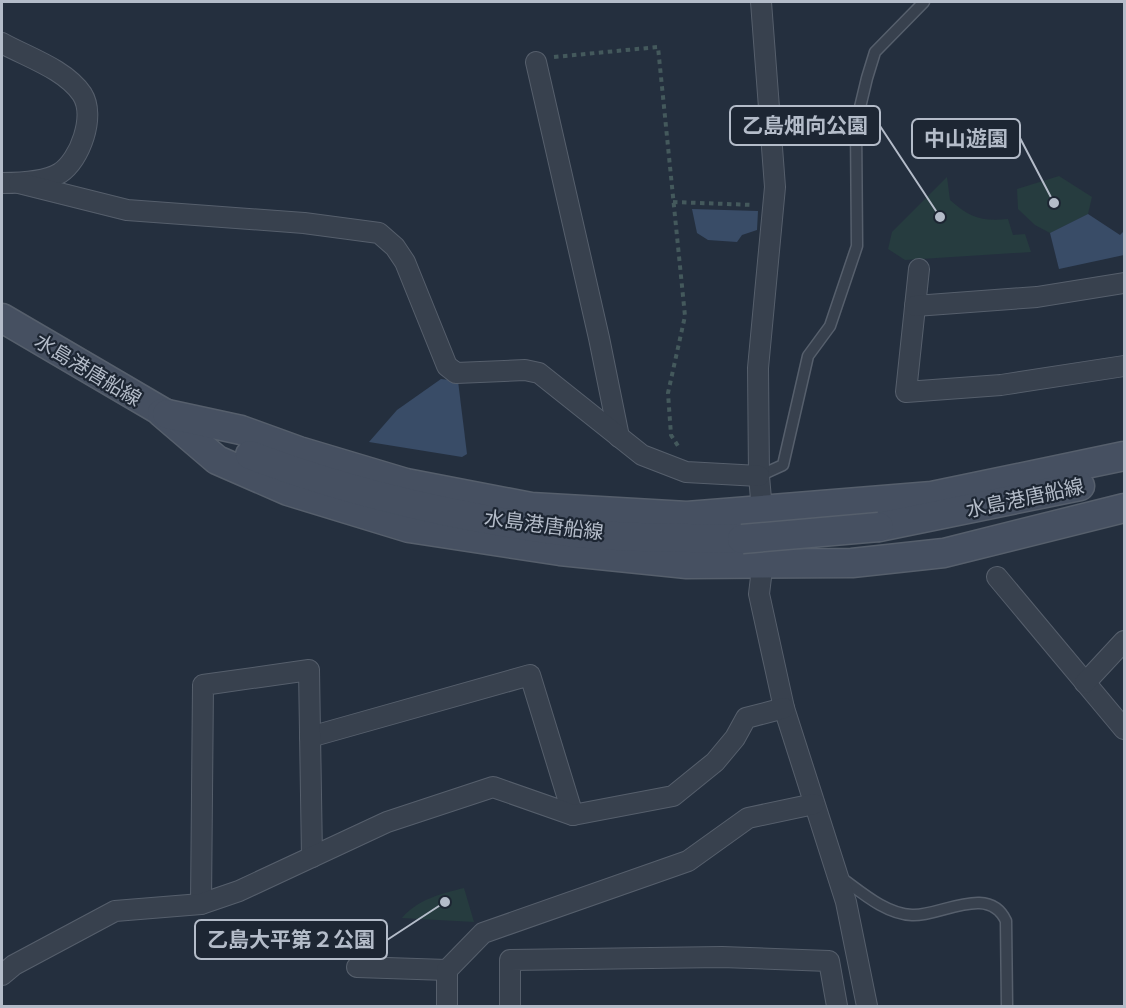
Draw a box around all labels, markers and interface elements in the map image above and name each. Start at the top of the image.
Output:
callout: 乙島畑向公園 [730,106,880,145]
text: 乙島畑向公園 [742,113,868,138]
callout: 中山遊園 [912,119,1020,158]
text: 中山遊園 [924,126,1008,151]
street label: 水島港唐船線 [30,329,146,411]
street label: 水島港唐船線 [964,474,1086,522]
street label: 水島港唐船線 [483,506,605,544]
callout: 乙島大平第２公園 [195,920,387,959]
text: 乙島大平第２公園 [207,927,375,952]

